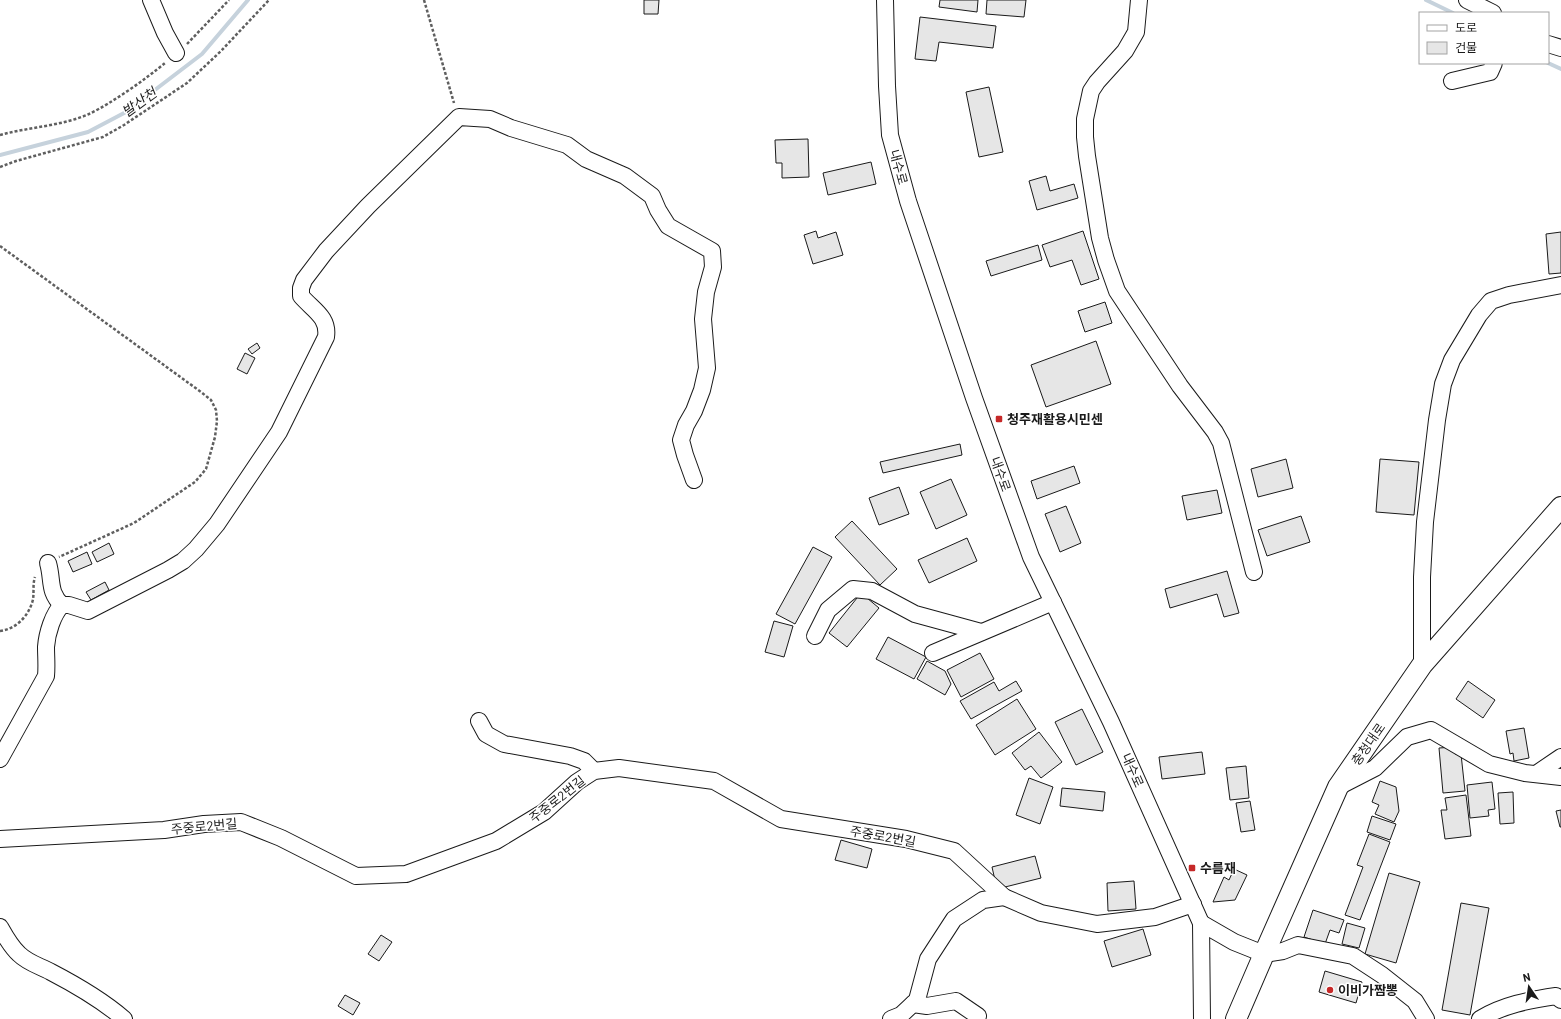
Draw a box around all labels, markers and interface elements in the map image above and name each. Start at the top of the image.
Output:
legend [1419,12,1549,64]
text: 도로 [1455,20,1477,34]
text: 건물 [1455,40,1477,54]
water label: 발산천 [118,83,161,120]
street label: 내수로 [887,148,911,186]
place label: 청주재활용시민센 [1007,411,1103,427]
marker: 청주재활용시민센 [994,414,1004,424]
street label: 내수로 [987,454,1015,494]
street label: 충청대로 [1348,720,1388,768]
street label: 내수로 [1118,750,1148,790]
street label: 주중로2번길 [526,772,588,826]
street label: 주중로2번길 [170,815,238,837]
street label: 주중로2번길 [849,822,917,850]
place label: 수름재 [1200,860,1236,876]
marker: 수름재 [1187,863,1197,873]
north arrow [1509,967,1549,1007]
text: N [1522,970,1532,984]
place label: 이비가짬뽕 [1338,982,1398,998]
marker: 이비가짬뽕 [1325,985,1335,995]

